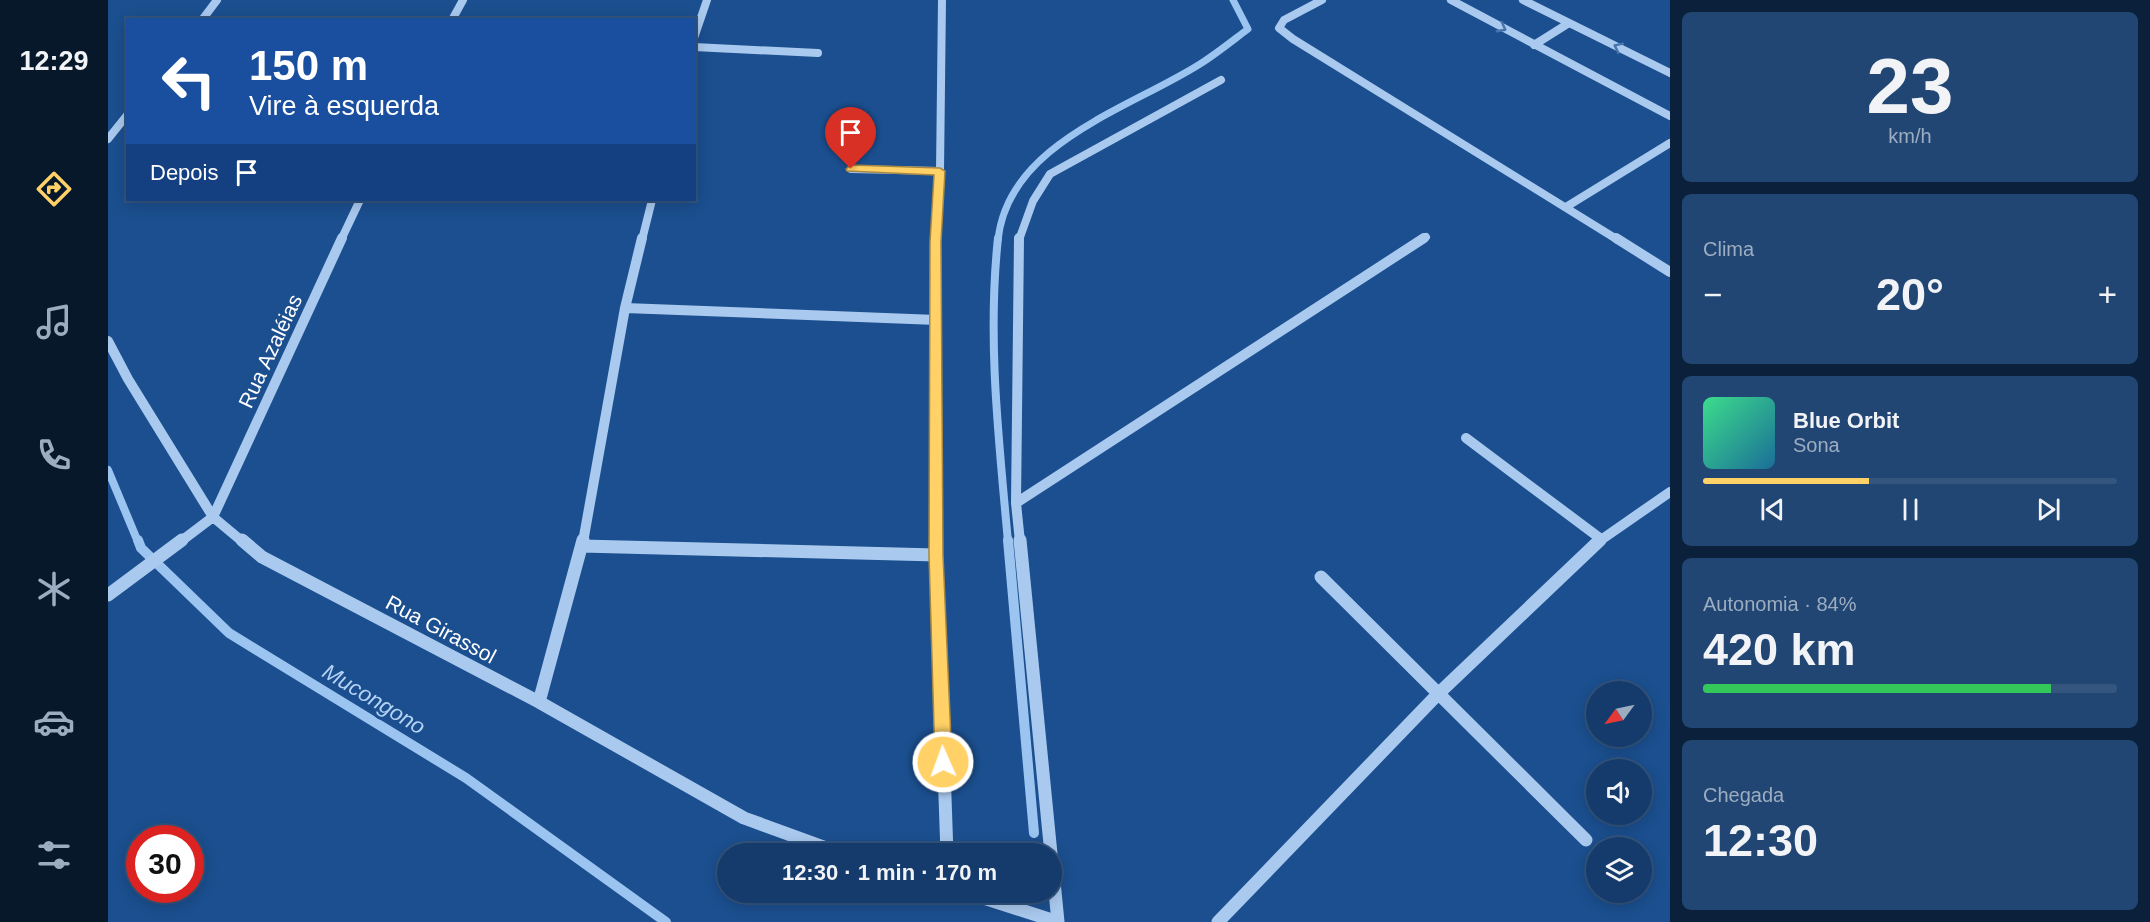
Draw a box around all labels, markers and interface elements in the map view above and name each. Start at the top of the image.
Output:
one-way arrow [1496,21,1506,32]
icon: left [150,42,228,120]
text: 150 m [249,42,368,89]
text: 23 [1867,42,1953,130]
one-way arrow [1613,43,1624,54]
text: 12:29 [19,46,89,76]
text: Vire à esquerda [249,91,439,121]
pin [825,107,876,169]
icon: arrive [834,116,867,149]
text: km/h [1888,125,1932,147]
icon: arrive [230,156,263,189]
text: Depois [150,160,218,185]
icon: directions [33,168,75,210]
text: Clima [1703,238,1754,260]
text: 20° [1876,269,1944,320]
text: − [1703,276,1722,313]
text: + [2098,276,2117,313]
street label: Rua Azaléias [234,291,306,411]
icon: music [33,301,75,343]
text: Blue Orbit [1793,408,1899,433]
icon: phone [33,434,75,476]
text: Sona [1793,434,1840,456]
icon: previous [1756,493,1789,526]
icon: pause [1894,493,1927,526]
icon: next [2032,493,2065,526]
icon: climate [33,568,75,610]
street label: Rua Girassol [382,590,500,668]
text: Autonomia · 84% [1703,593,1856,615]
text: 420 km [1703,624,1856,675]
water label: Mucongono [318,659,430,739]
north arrow [1586,681,1652,747]
map controls [1586,681,1652,903]
icon: car [33,701,75,743]
position arrow [911,730,975,794]
button: sound [1586,759,1652,825]
text: Chegada [1703,784,1784,806]
text: 12:30 [1703,815,1818,866]
speed limit sign: 30 [126,825,204,903]
icon: filters [33,834,75,876]
button: layers [1586,837,1652,903]
text: 12:30 · 1 min · 170 m [782,860,997,885]

